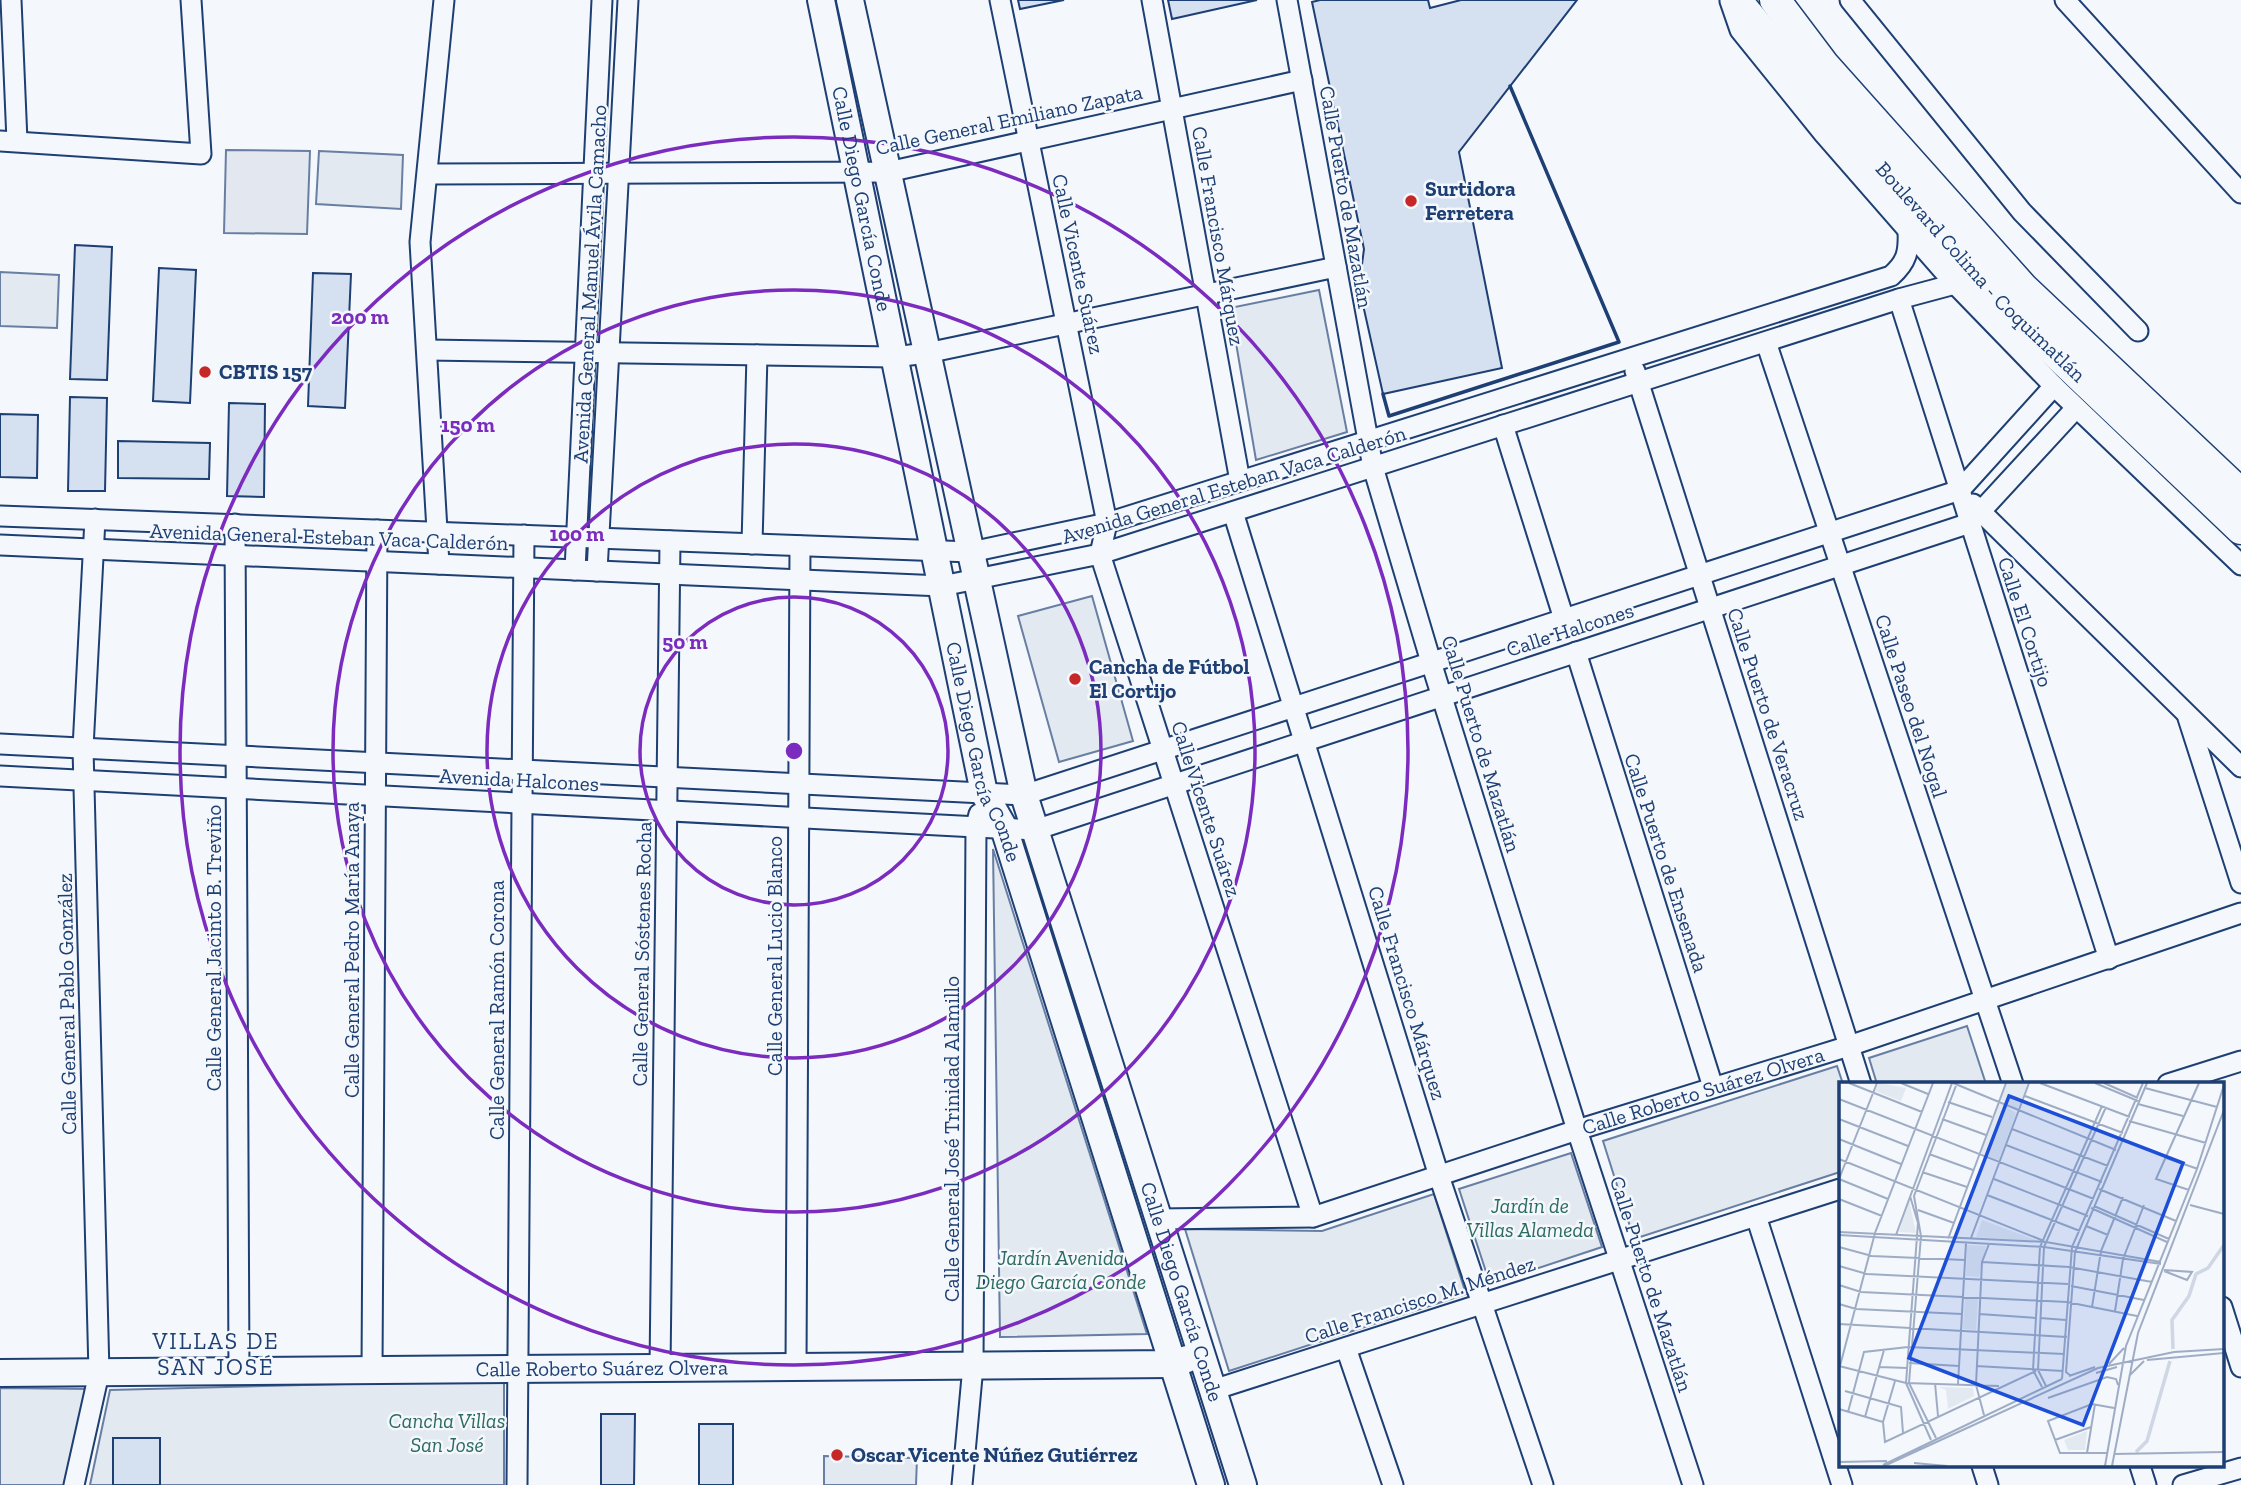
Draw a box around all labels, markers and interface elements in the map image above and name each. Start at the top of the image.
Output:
street label: Calle General Emiliano Zapata [873,79,1145,160]
street label: Calle Diego García Conde [827,84,898,314]
street label: Calle Puerto de Mazatlán [1315,84,1378,310]
street label: Avenida General Manuel Ávila Camacho [568,104,611,464]
street label: Calle Francisco Márquez [1187,124,1250,348]
street label: Boulevard Colima - Coquimatlán [1871,156,2091,387]
street label: Calle Vicente Suárez [1047,172,1110,356]
place label: Surtidora Ferretera [1425,176,1516,225]
marker: Surtidora Ferretera [1403,193,1419,209]
text: 200 m [331,304,389,329]
place label: CBTIS 157 [219,359,313,384]
marker: CBTIS 157 [197,364,213,380]
text: 150 m [441,412,496,437]
street label: Avenida General Esteban Vaca Calderón [1059,420,1409,549]
street label: Avenida General Esteban Vaca Calderón [149,518,509,555]
text: 100 m [550,521,605,546]
street label: Calle El Cortijo [1992,554,2058,690]
street label: Calle Halcones [1503,597,1637,662]
street label: Calle Puerto de Veracruz [1722,604,1815,823]
street label: Calle Paseo del Nogal [1870,611,1953,801]
text: 50 m [662,629,708,654]
street label: Calle Puerto de Mazatlán [1437,632,1526,855]
street label: Calle Diego García Conde [941,639,1027,865]
place label: Cancha de Fútbol El Cortijo [1089,654,1249,703]
marker: Cancha de Fútbol El Cortijo [1067,671,1083,687]
street label: Calle Vicente Suárez [1166,718,1247,900]
centre of rings [782,739,806,763]
street label: Calle Puerto de Ensenada [1619,750,1714,976]
street label: Avenida Halcones [438,763,600,796]
street label: Calle General Pedro María Anaya [339,802,364,1098]
street label: Calle General Jacinto B. Treviño [201,805,226,1091]
street label: Calle General Sóstenes Rocha [627,821,656,1087]
street label: Calle General Lucio Blanco [762,836,787,1076]
street label: Calle General Pablo González [52,873,81,1135]
street label: Calle General Ramón Corona [484,880,509,1140]
street label: Calle Francisco Márquez [1363,883,1452,1103]
street label: Calle General José Trinidad Alamillo [939,976,964,1302]
street label: Calle Roberto Suárez Olvera [1579,1041,1827,1140]
inset map [1839,1082,2224,1468]
street label: Calle Puerto de Mazatlán [1605,1173,1698,1395]
street label: Calle Diego García Conde [1136,1179,1229,1405]
park label: Jardín de Villas Alameda [1466,1193,1594,1242]
park label: Jardín Avenida Diego García Conde [976,1245,1146,1294]
street label: Calle Francisco M. Méndez [1301,1250,1539,1349]
district label: VILLAS DE SAN JOSÉ [151,1327,280,1381]
street label: Calle Roberto Suárez Olvera [476,1354,728,1381]
park label: Cancha Villas San José [389,1408,505,1457]
place label: Oscar Vicente Núñez Gutiérrez [851,1442,1138,1467]
marker: Oscar Vicente Núñez Gutiérrez [829,1447,845,1463]

